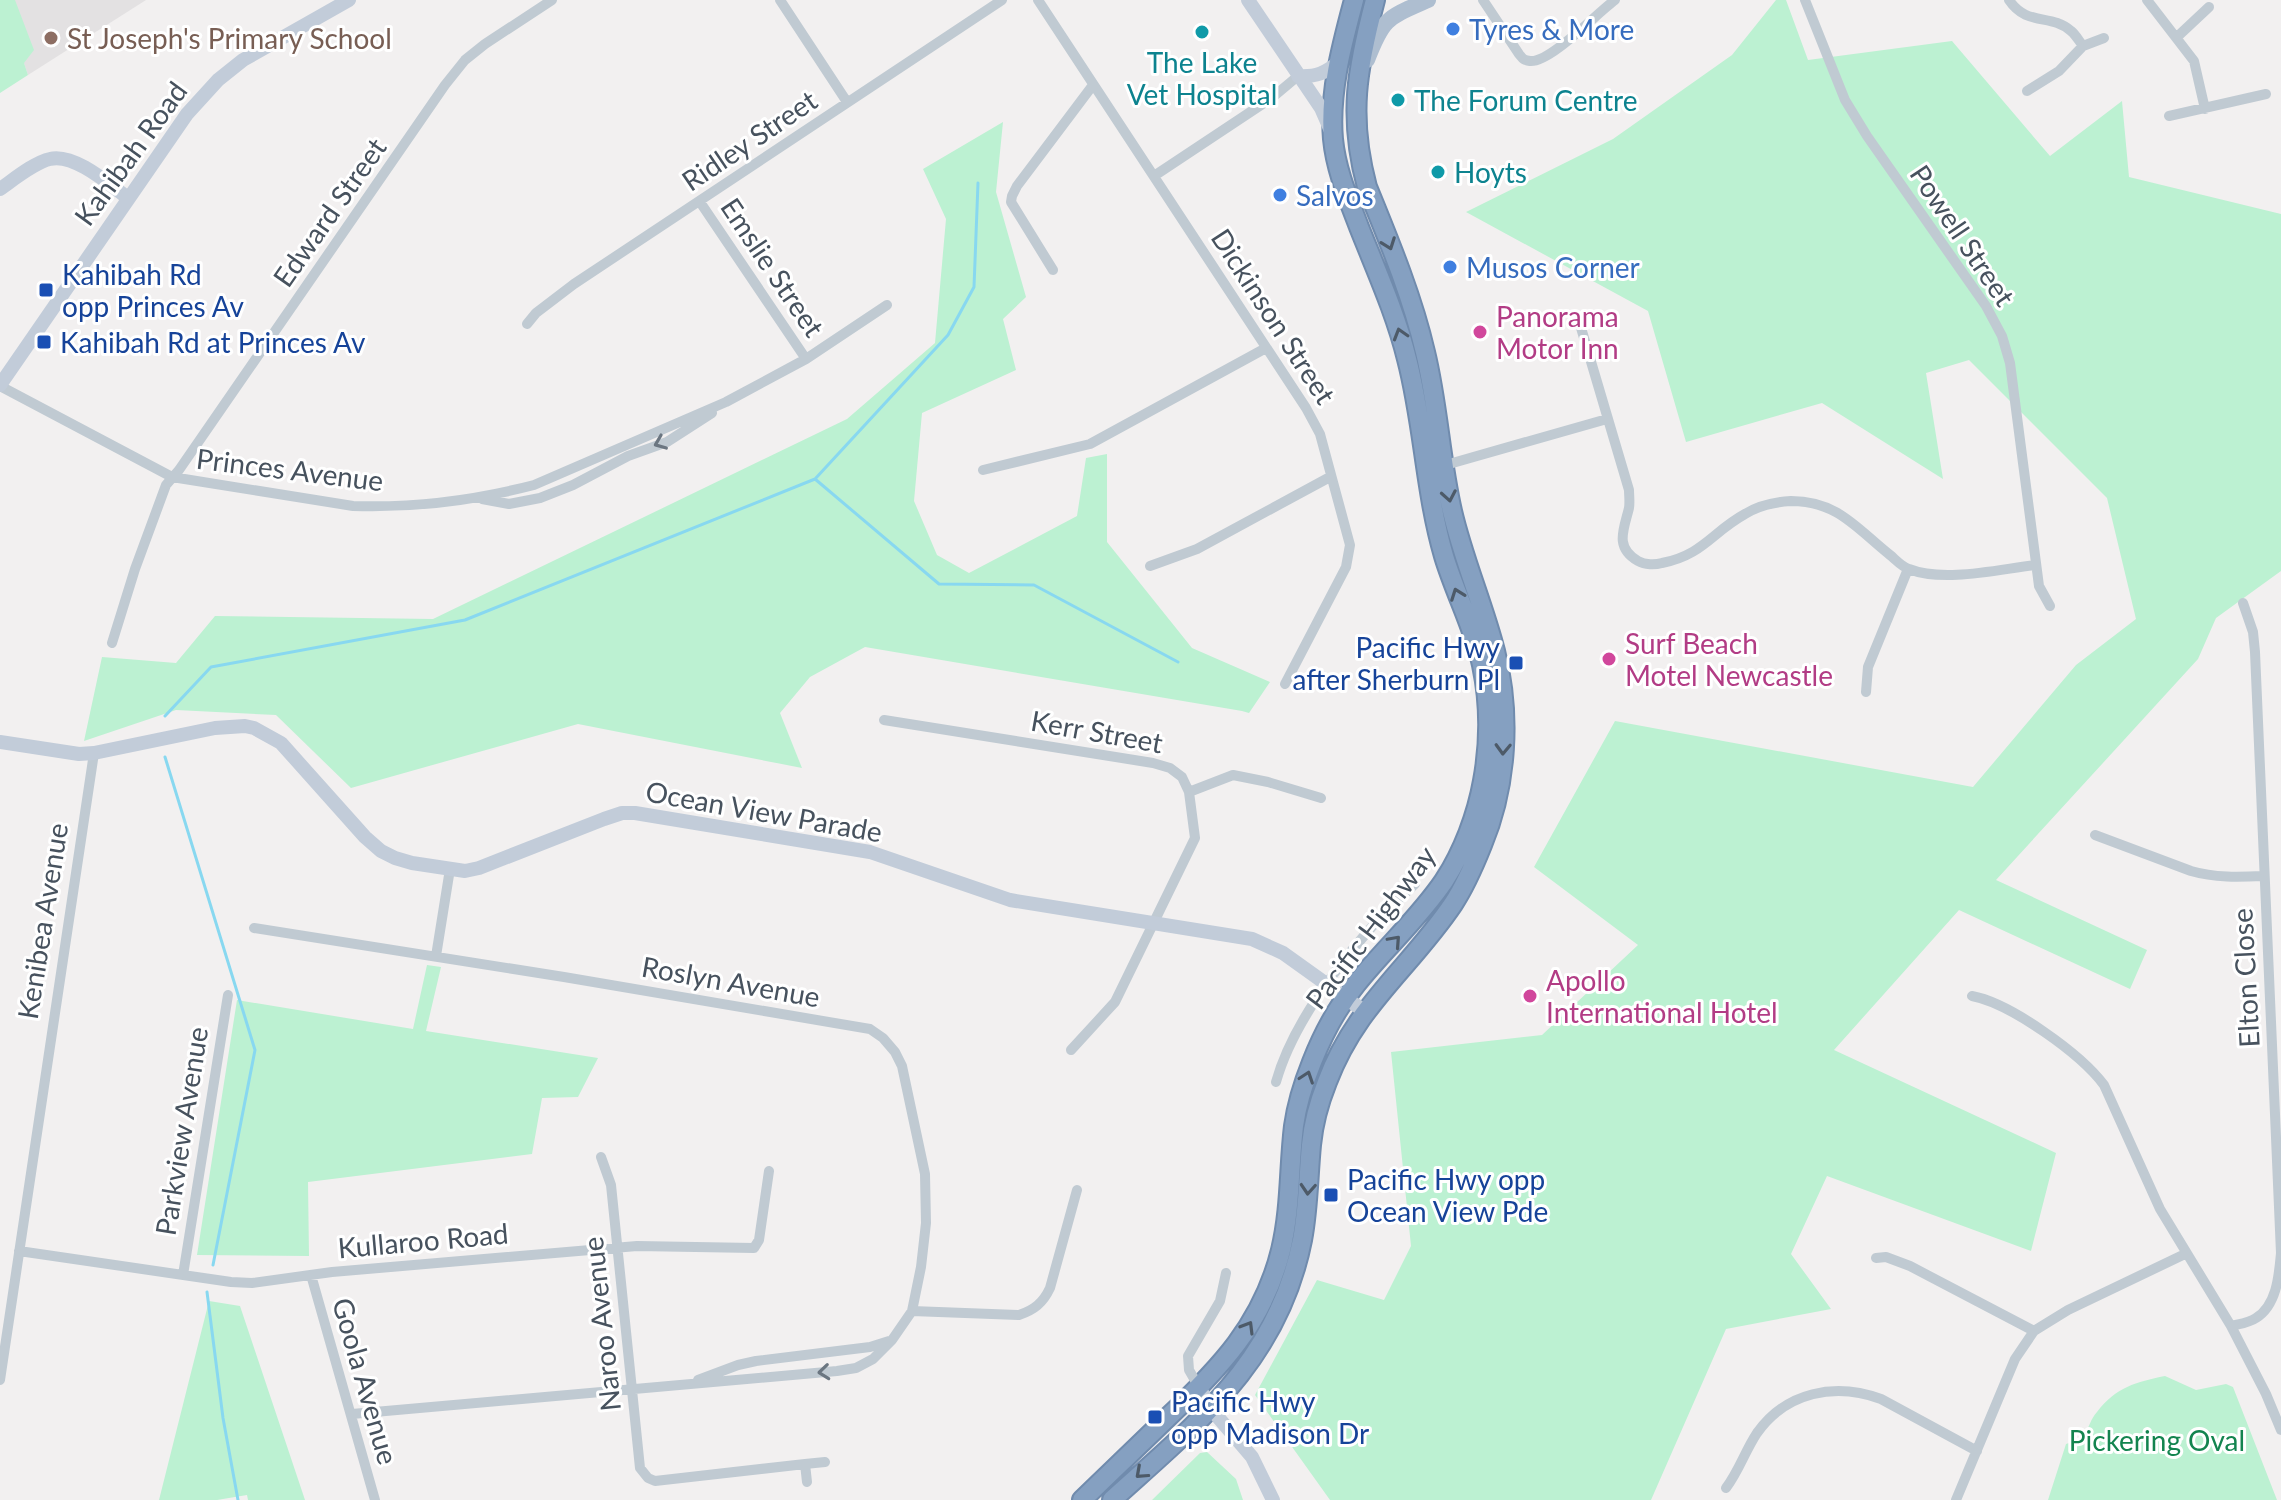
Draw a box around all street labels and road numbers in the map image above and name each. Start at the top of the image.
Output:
street label: Kahibah Road [67,75,193,231]
street label: Ridley Street [675,82,823,198]
street label: Edward Street [265,131,393,293]
street label: Powell Street [1903,158,2023,312]
street label: Emslie Street [714,191,832,343]
street label: Dickinson Street [1205,222,1343,410]
street label: Princes Avenue [195,441,385,497]
street label: Kerr Street [1029,703,1165,759]
street label: Ocean View Parade [643,773,885,849]
street label: Kenibea Avenue [10,821,74,1021]
street label: Pacific Highway [1298,839,1443,1015]
street label: Elton Close [2224,908,2266,1048]
street label: Roslyn Avenue [639,949,823,1013]
street label: Parkview Avenue [148,1024,214,1238]
street label: Kullaroo Road [336,1216,510,1264]
street label: Naroo Avenue [575,1235,627,1413]
street label: Goola Avenue [326,1294,406,1468]

